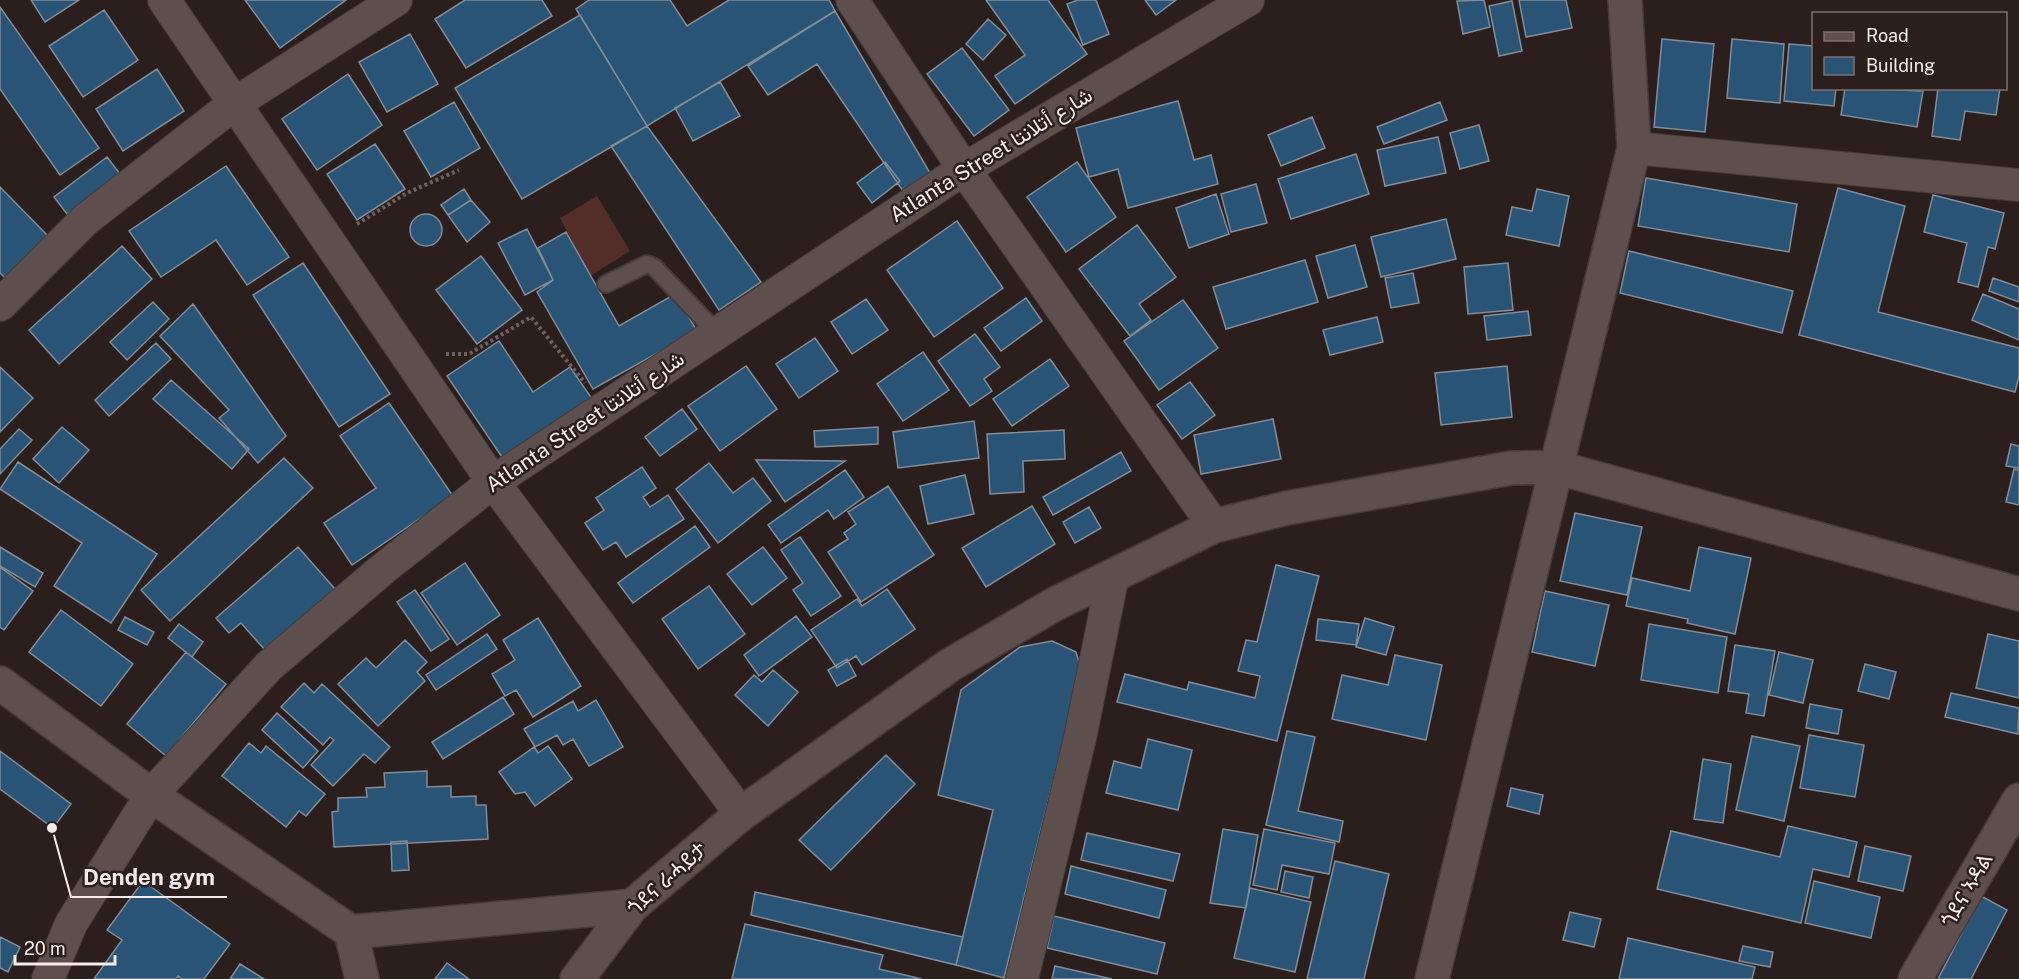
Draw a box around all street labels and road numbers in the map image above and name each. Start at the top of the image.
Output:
street label: Atlanta Street شارع أتلانتا [885,82,1098,229]
street label: Atlanta Street شارع أتلانتا [481,346,690,499]
street label: ጎደና ራሓይታ [622,837,711,920]
street label: ጎደና ኣዳል [1936,848,1998,931]

